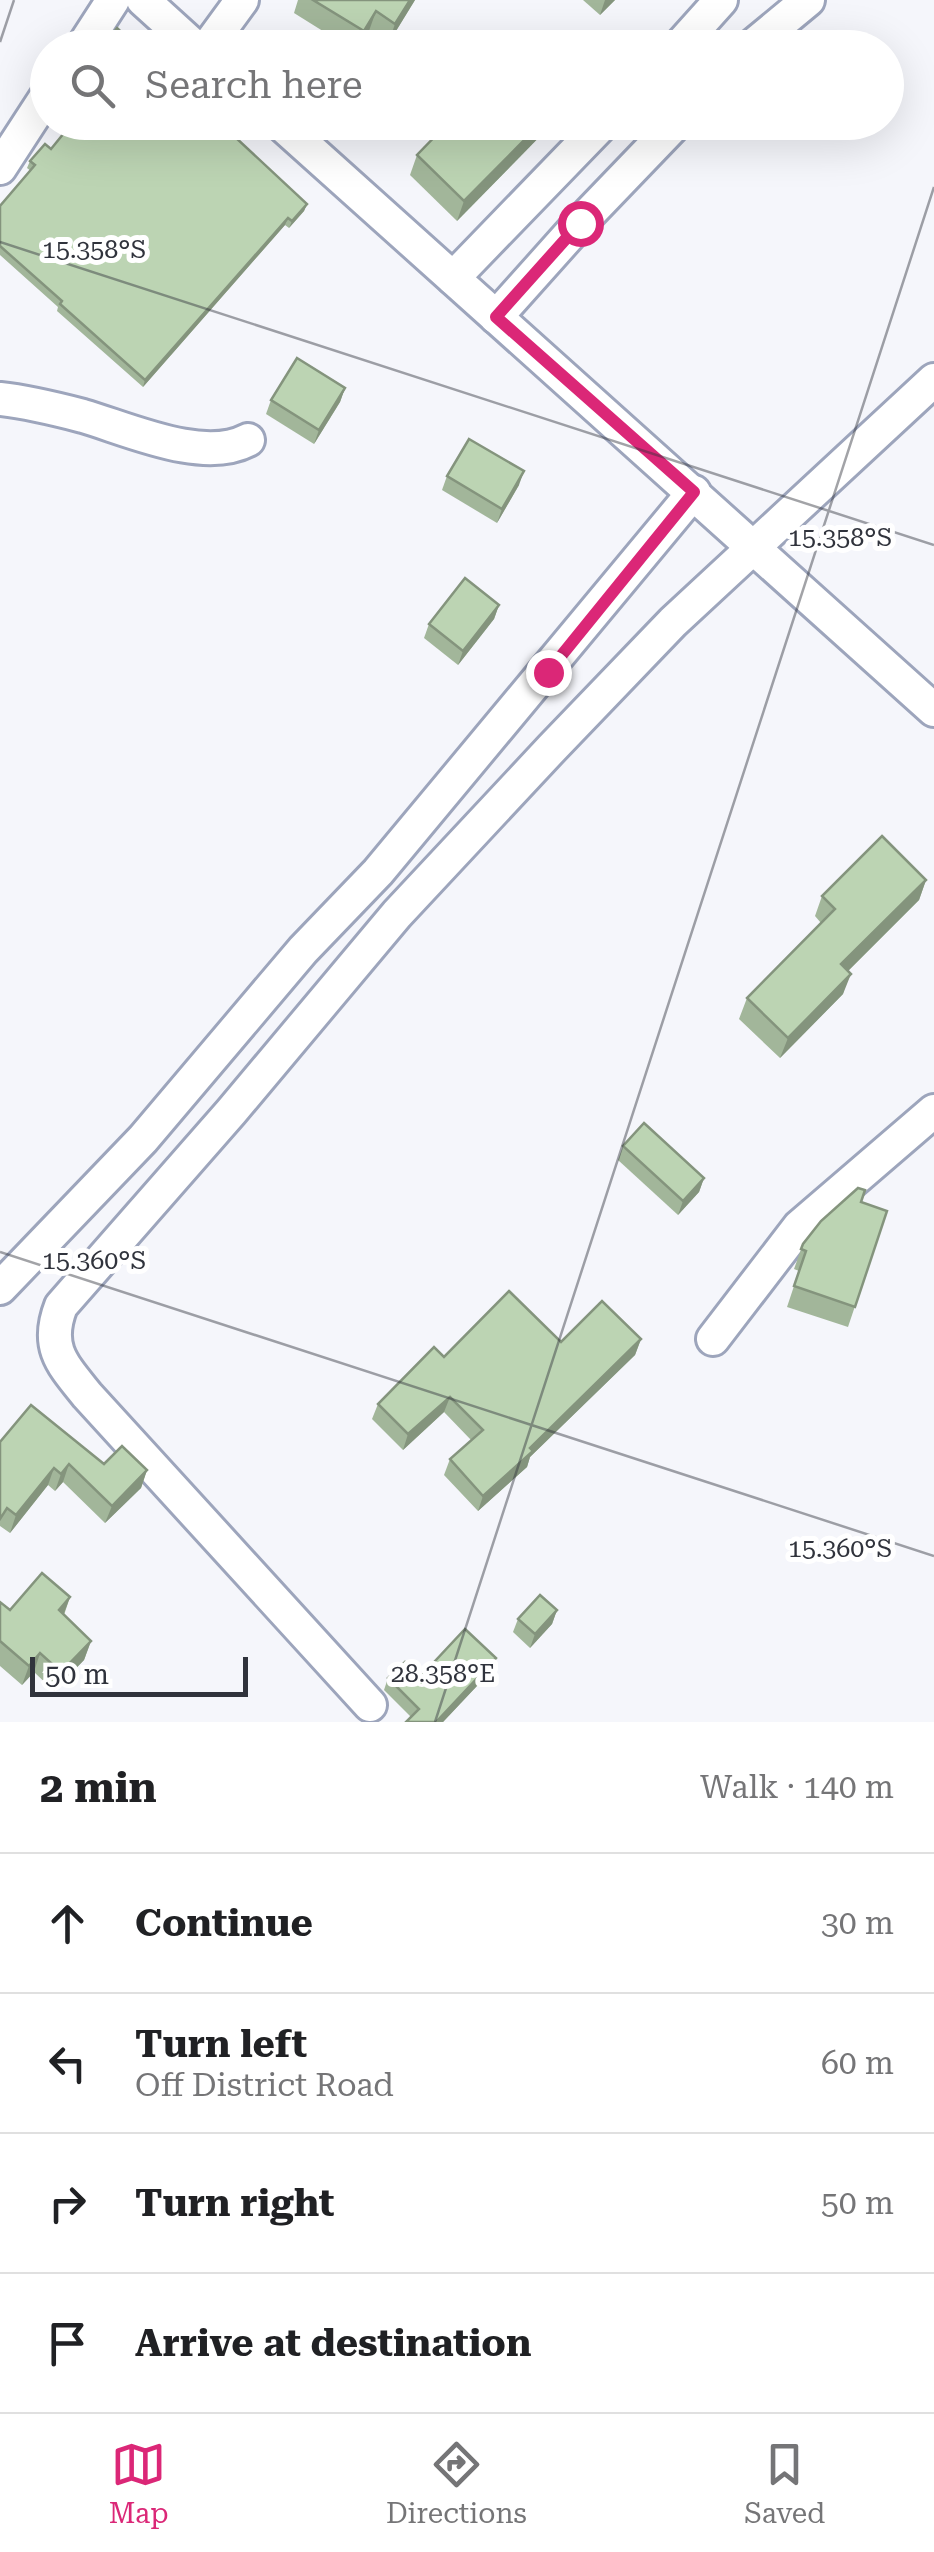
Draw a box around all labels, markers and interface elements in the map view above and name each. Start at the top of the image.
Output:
search box [30,30,904,140]
icon: search [65,58,120,113]
text: Search here [145,63,363,107]
route start [558,201,604,247]
text: 15.358°S [42,235,146,264]
text: 15.358°S [788,523,892,552]
route end [526,650,572,696]
text: 15.360°S [42,1246,146,1275]
text: 15.360°S [788,1534,892,1563]
scale bar [30,1652,248,1696]
text: 50 m [45,1658,109,1691]
text: 28.358°E [391,1659,495,1688]
text: 2 min [40,1763,157,1812]
text: Walk · 140 m [700,1768,894,1806]
icon: ahead [40,1896,95,1951]
text: Continue [135,1901,313,1945]
text: 30 m [821,1904,894,1942]
text: Turn left [135,2022,307,2066]
icon: left [40,2036,95,2091]
text: 60 m [821,2044,894,2082]
text: Off District Road [135,2066,394,2104]
icon: right [40,2176,95,2231]
text: Turn right [135,2181,334,2225]
text: 50 m [821,2184,894,2222]
icon: arrive [40,2316,95,2371]
text: Arrive at destination [135,2321,531,2365]
tab: Map [109,2437,169,2530]
tab: Directions [386,2437,527,2530]
tab: Saved [744,2437,825,2530]

